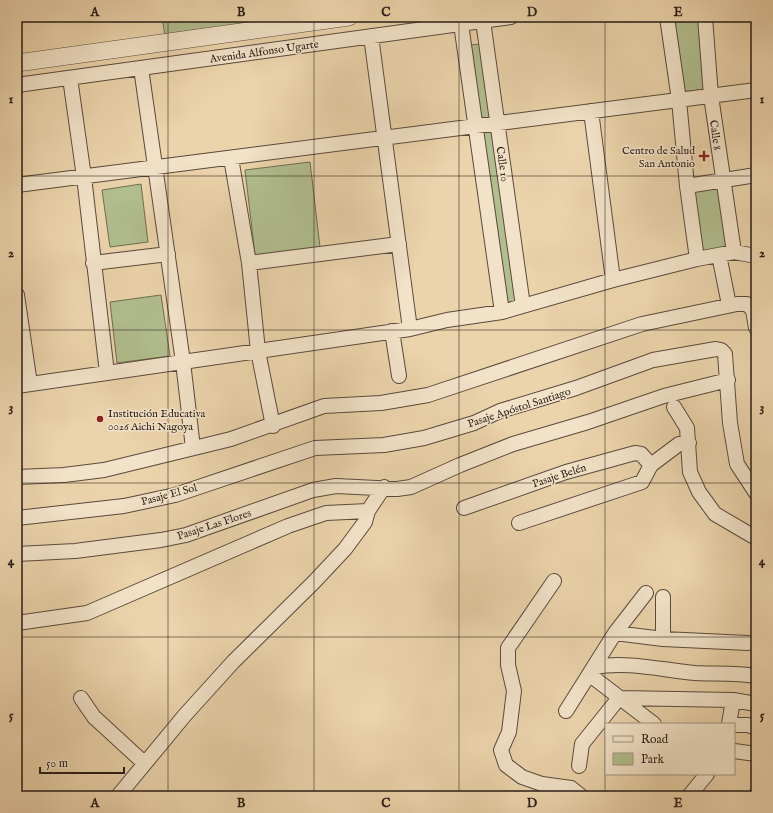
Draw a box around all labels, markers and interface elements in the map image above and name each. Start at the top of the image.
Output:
text: A [90,4,101,21]
text: B [237,4,246,21]
text: C [381,4,391,21]
text: D [527,4,538,21]
text: E [673,4,683,21]
street label: Avenida Alfonso Ugarte [208,37,319,67]
text: 1 [9,91,14,108]
text: 1 [760,91,765,108]
street label: Calle 8 [706,119,724,151]
place label: Centro de Salud San Antonio [622,144,695,171]
street label: Calle 10 [493,146,511,183]
marker: Centro de Salud San Antonio [698,150,710,162]
text: 2 [8,245,14,262]
text: 2 [759,245,765,262]
street label: Pasaje Apóstol Santiago [466,385,573,431]
text: 3 [9,399,14,416]
text: 3 [760,399,765,416]
place label: Institución Educativa 0026 Aichi Nagoya [108,407,206,434]
marker: Institución Educativa 0026 Aichi Nagoya [95,414,105,424]
street label: Pasaje Belén [531,461,588,491]
street label: Pasaje El Sol [140,481,199,509]
street label: Pasaje Las Flores [175,506,253,544]
text: 4 [8,553,15,570]
text: 4 [759,553,766,570]
text: 5 [9,707,14,724]
text: 5 [760,707,765,724]
legend [605,723,735,775]
text: Road [641,732,669,747]
scale bar [40,749,124,775]
text: Park [641,752,664,767]
text: 50 m [46,756,68,771]
text: A [90,795,101,812]
text: B [237,795,246,812]
text: C [381,795,391,812]
text: D [527,795,538,812]
text: E [673,795,683,812]

